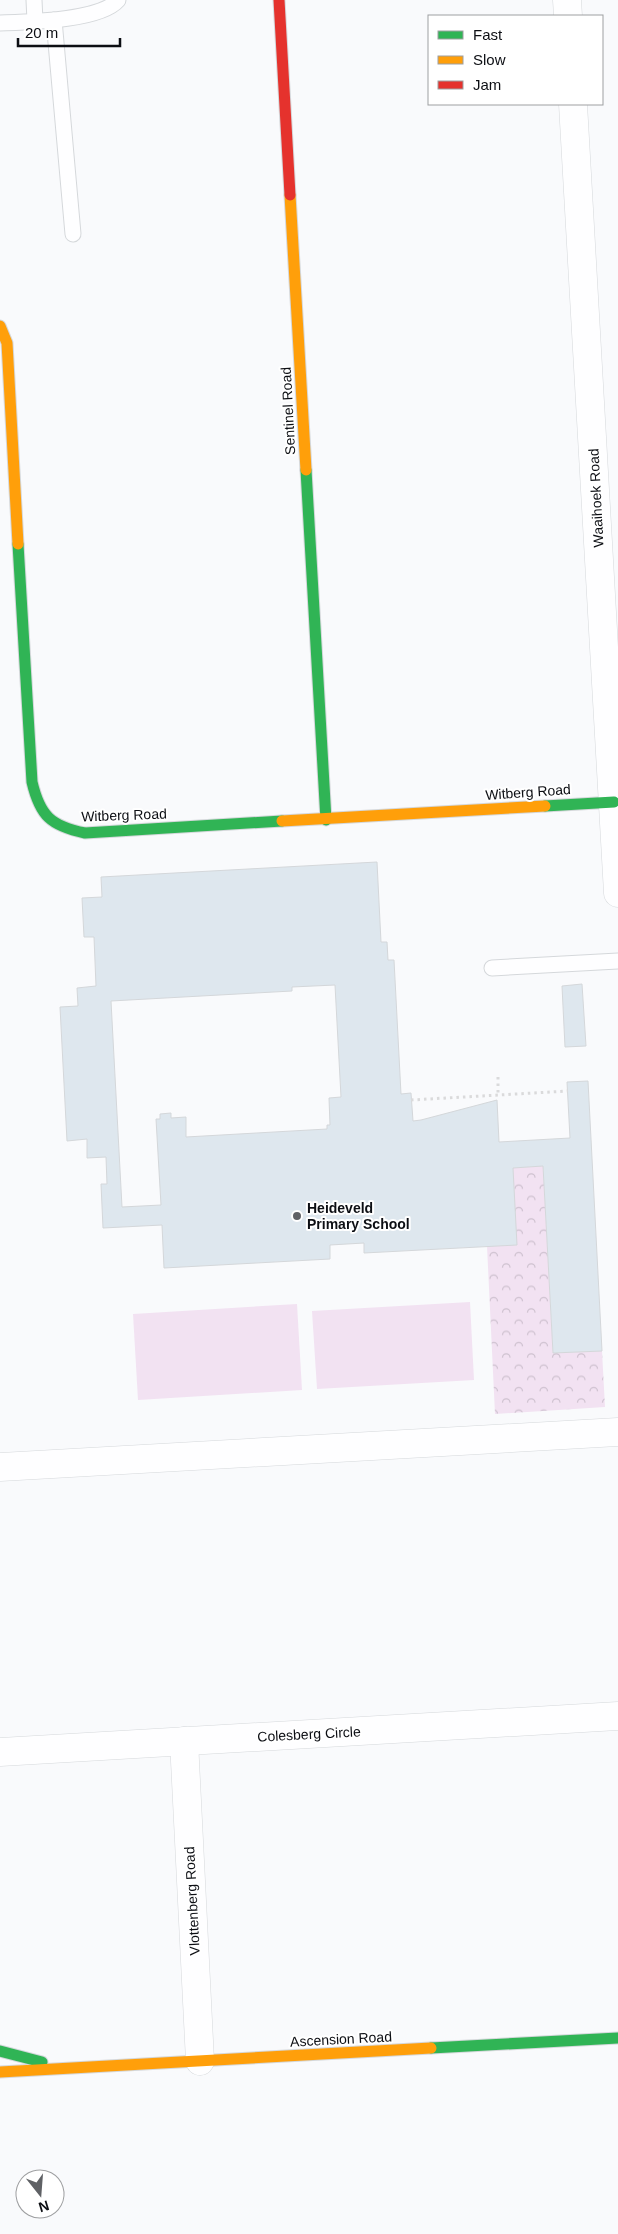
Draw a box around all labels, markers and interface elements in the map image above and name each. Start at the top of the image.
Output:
scale bar [18,15,120,47]
legend [428,15,603,105]
text: 20 m [25,24,58,41]
text: Fast [473,26,503,43]
text: Slow [473,51,506,68]
text: Jam [473,76,501,93]
street label: Sentinel Road [278,367,298,455]
street label: Waaihoek Road [585,448,607,548]
street label: Witberg Road [485,781,571,803]
street label: Witberg Road [81,806,167,824]
place label: Heideveld Primary School [307,1200,410,1232]
marker: Heideveld Primary School [291,1210,303,1222]
street label: Colesberg Circle [257,1723,361,1745]
street label: Vlottenberg Road [181,1846,203,1956]
street label: Ascension Road [290,2028,392,2050]
north arrow [15,2169,65,2219]
text: N [37,2197,51,2216]

